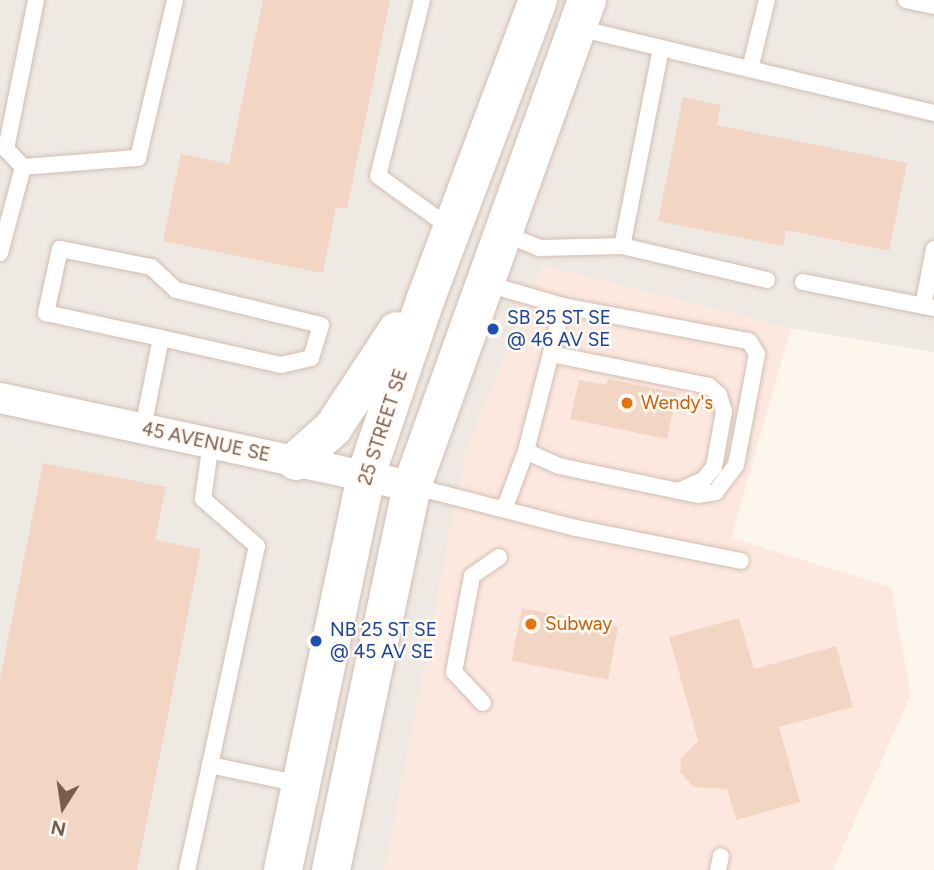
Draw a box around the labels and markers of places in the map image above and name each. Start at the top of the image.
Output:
place label: SB 25 ST SE @ 46 AV SE [507,307,611,351]
marker: SB 25 ST SE @ 46 AV SE [485,321,501,337]
place label: Wendy's [641,392,713,414]
marker: Wendy's [619,395,635,411]
place label: Subway [545,613,612,635]
marker: Subway [523,616,539,632]
place label: NB 25 ST SE @ 45 AV SE [330,619,437,663]
marker: NB 25 ST SE @ 45 AV SE [308,633,324,649]

